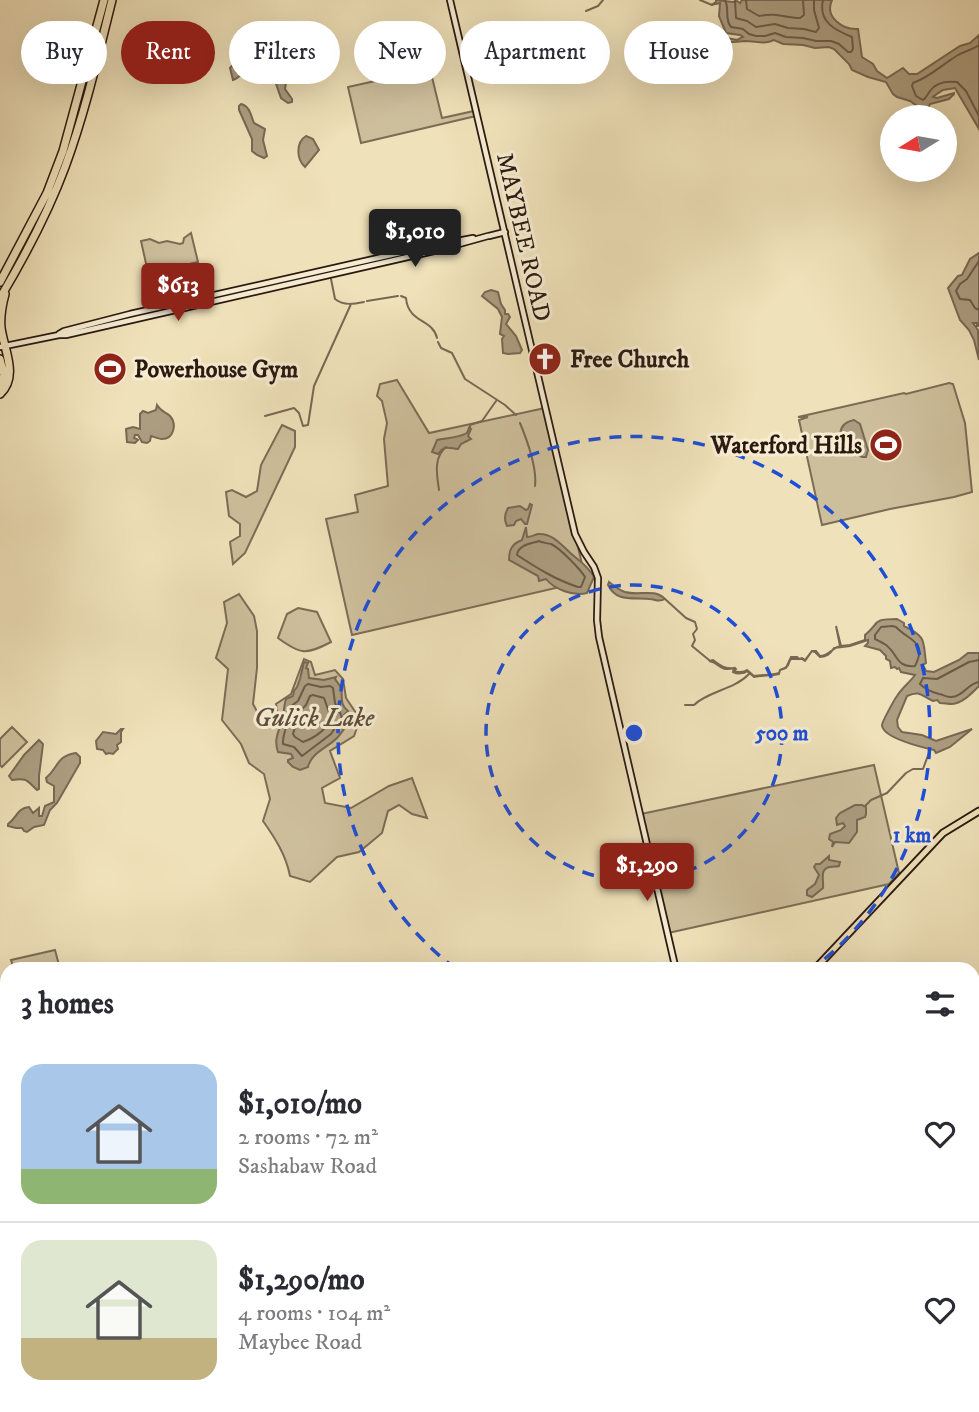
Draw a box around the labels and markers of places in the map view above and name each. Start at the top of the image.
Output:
pin: $1,010 [358,210,472,269]
pin: $613 [137,264,219,323]
church icon: Free Church [526,340,564,378]
place label: Free Church [570,345,690,375]
sports icon: Powerhouse Gym [91,350,129,388]
place label: Powerhouse Gym [134,355,298,385]
sports icon: Waterford Hills [867,426,905,464]
place label: Waterford Hills [710,431,862,461]
centre of rings [622,721,646,745]
pin: $1,290 [590,844,704,903]

